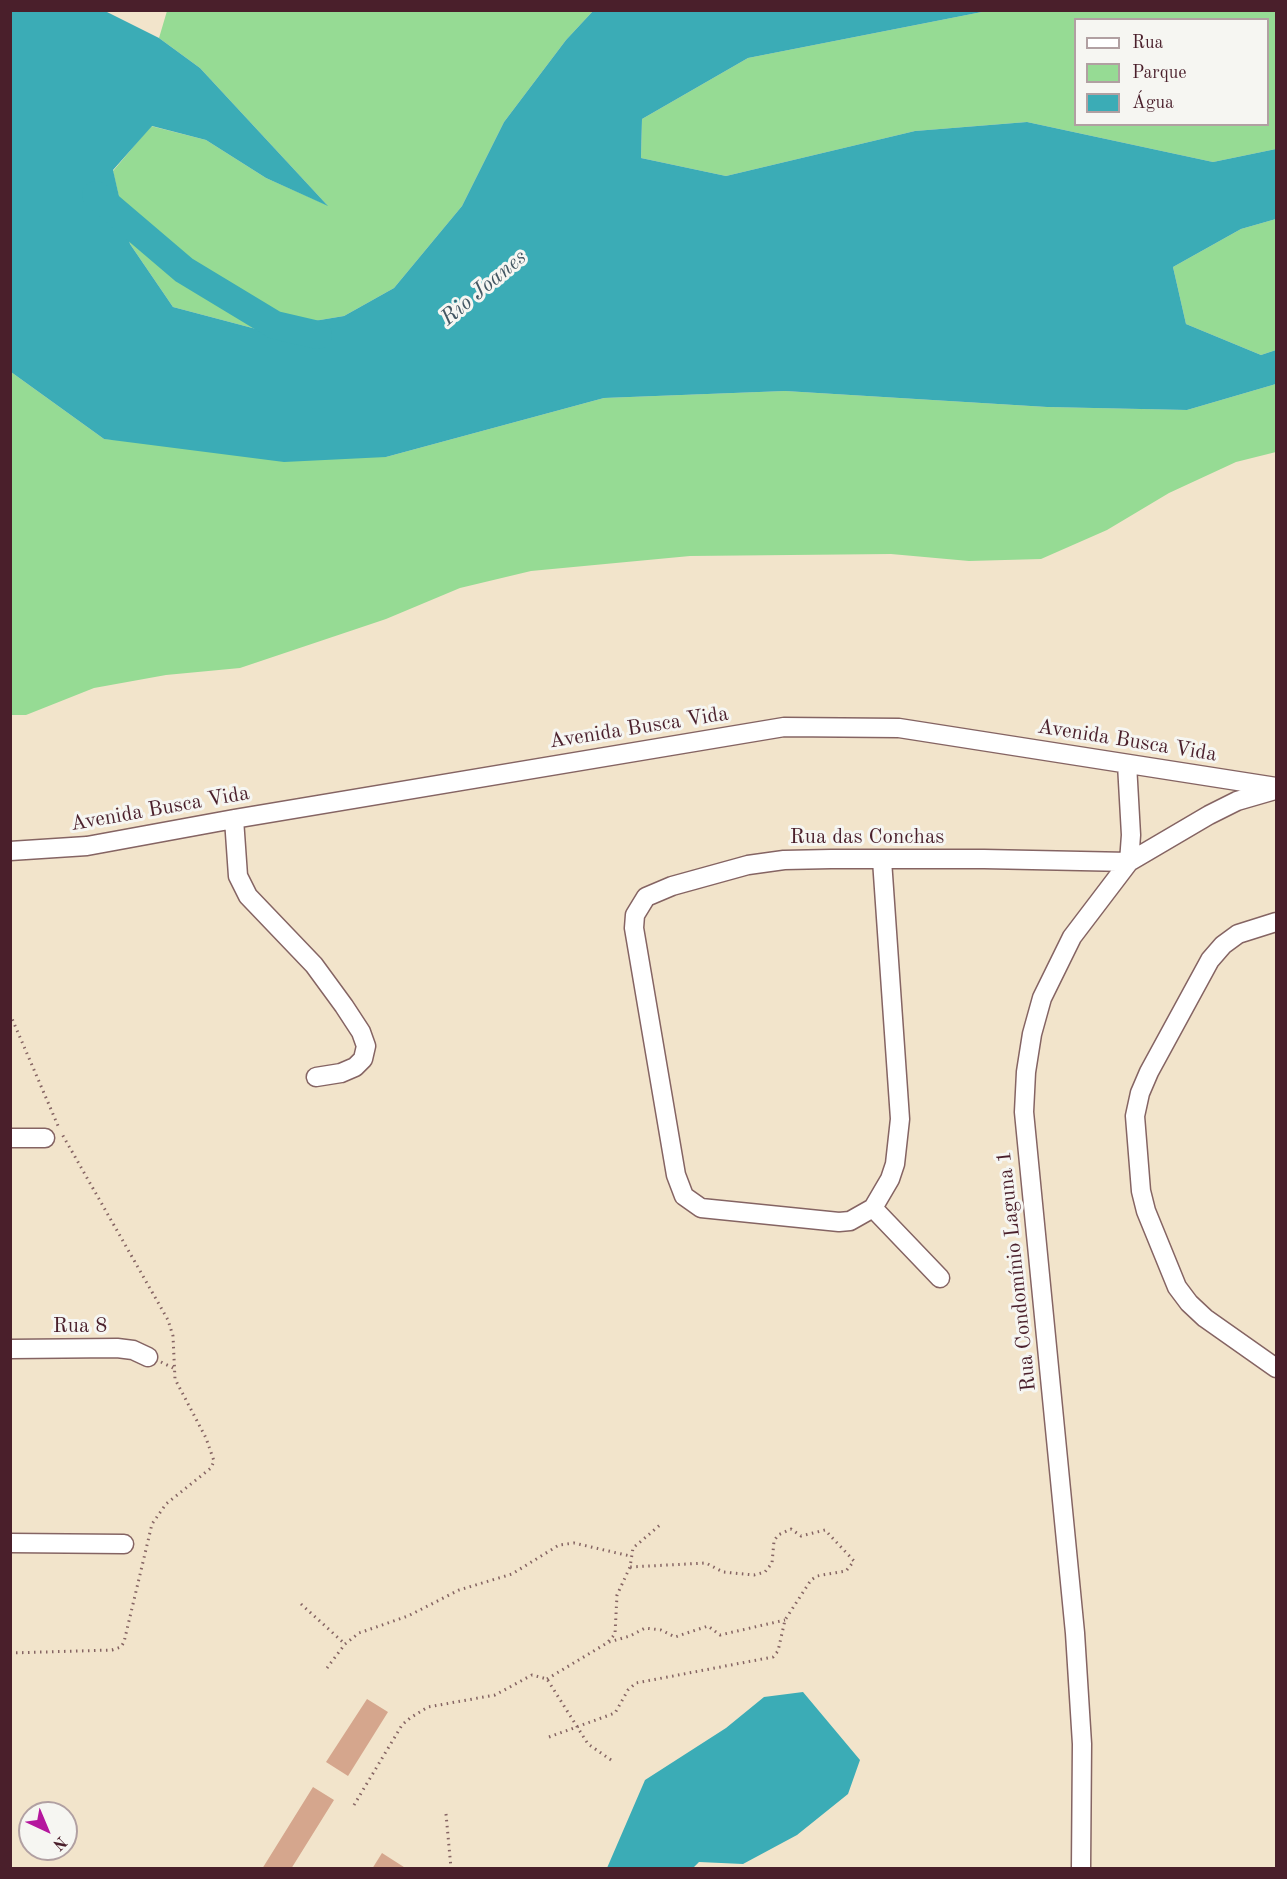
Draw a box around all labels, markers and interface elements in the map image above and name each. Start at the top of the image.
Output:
legend [1074,18,1269,126]
text: Rua [1132,34,1163,52]
text: Parque [1132,64,1187,82]
text: Água [1132,94,1174,112]
water label: Rio Joanes [436,244,532,332]
street label: Avenida Busca Vida [548,701,730,755]
street label: Avenida Busca Vida [1036,714,1218,768]
street label: Avenida Busca Vida [69,781,251,837]
street label: Rua das Conchas [790,824,944,850]
street label: Rua Condomínio Laguna 1 [992,1149,1042,1393]
street label: Rua 8 [53,1313,107,1339]
north arrow [18,1801,78,1861]
text: N [49,1832,69,1853]

